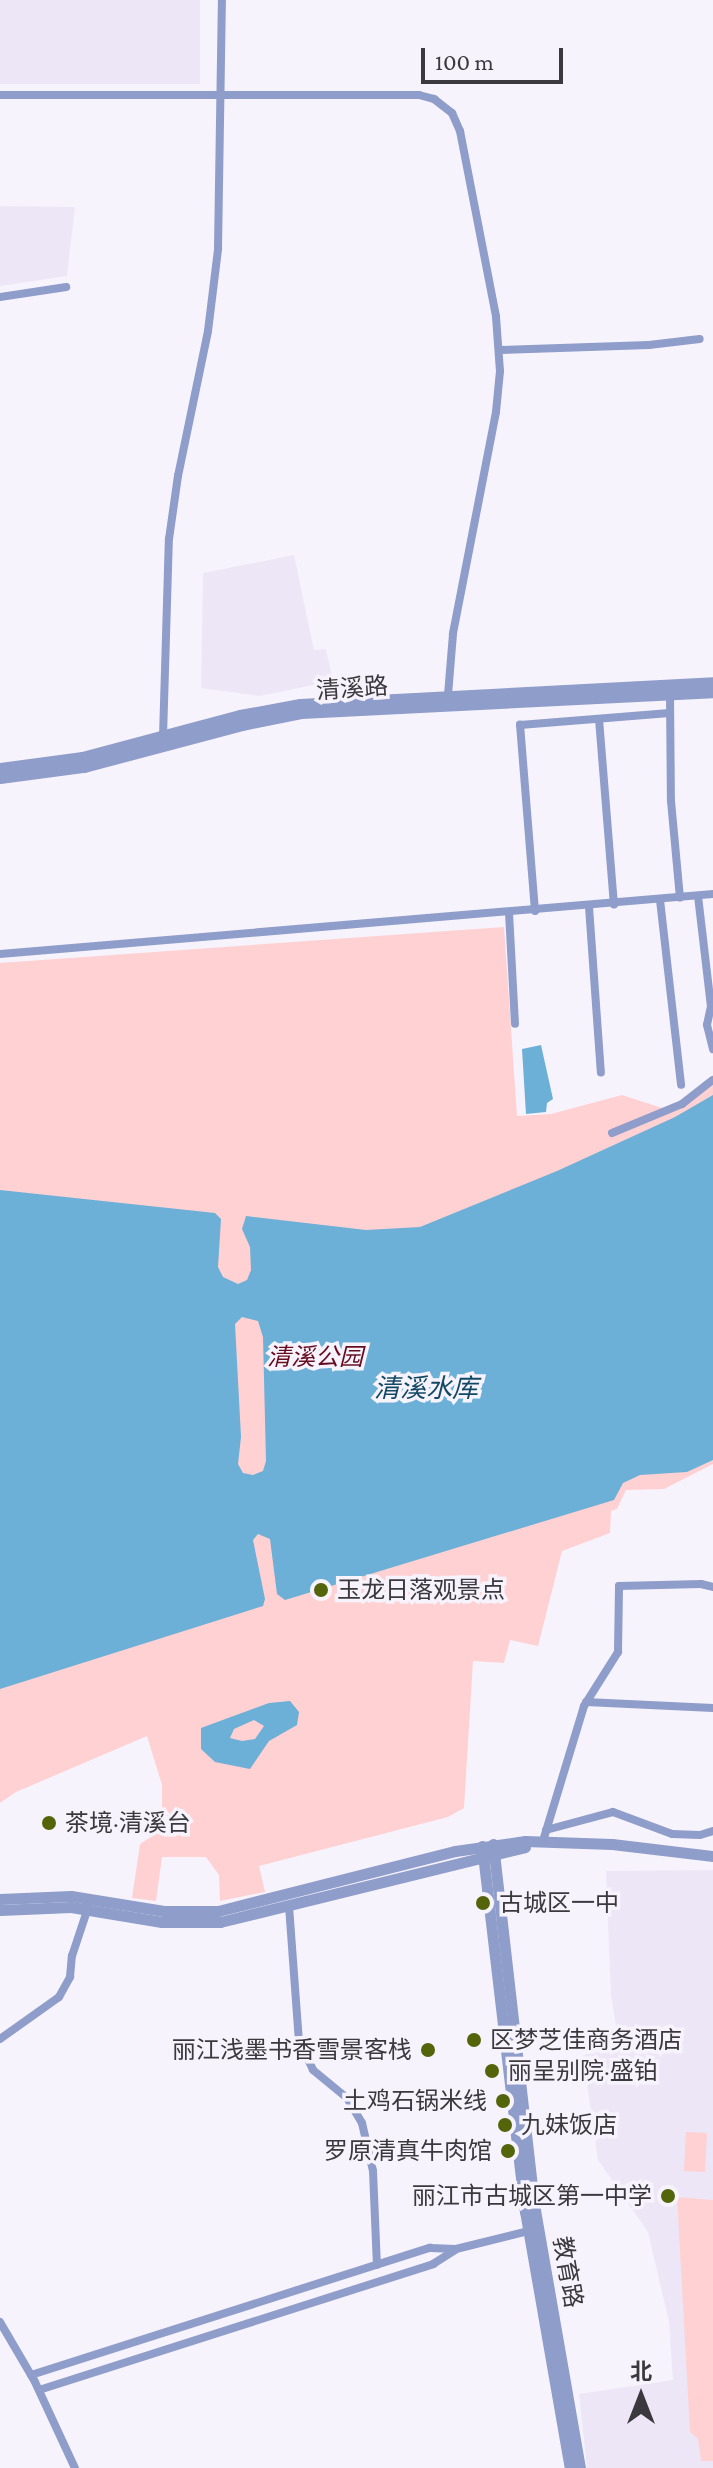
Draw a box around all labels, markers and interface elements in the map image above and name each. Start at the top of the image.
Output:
scale bar [425,32,567,82]
text: 100 m [435,48,494,75]
street label: 清溪路 [315,671,389,705]
park label: 清溪公园 [267,1343,363,1371]
water label: 清溪水库 [374,1373,478,1405]
place label: 玉龙日落观景点 [337,1576,505,1604]
marker: 玉龙日落观景点 [312,1581,330,1599]
place label: 茶境·清溪台 [65,1809,191,1837]
marker: 茶境·清溪台 [40,1814,58,1832]
place label: 古城区一中 [499,1889,619,1917]
marker: 古城区一中 [474,1894,492,1912]
place label: 区梦芝佳商务酒店 [490,2026,682,2054]
marker: 区梦芝佳商务酒店 [465,2031,483,2049]
place label: 丽江浅墨书香雪景客栈 [172,2036,412,2064]
marker: 丽江浅墨书香雪景客栈 [419,2041,437,2059]
place label: 丽呈别院·盛铂 [508,2057,658,2085]
marker: 丽呈别院·盛铂 [483,2062,501,2080]
place label: 土鸡石锅米线 [343,2087,487,2115]
marker: 土鸡石锅米线 [494,2092,512,2110]
place label: 九妹饭店 [521,2111,617,2139]
marker: 九妹饭店 [496,2116,514,2134]
place label: 罗原清真牛肉馆 [324,2137,492,2165]
marker: 罗原清真牛肉馆 [499,2142,517,2160]
place label: 丽江市古城区第一中学 [412,2182,652,2210]
marker: 丽江市古城区第一中学 [659,2187,677,2205]
street label: 教育路 [548,2234,588,2310]
north arrow [601,2356,681,2436]
text: 北 [630,2359,652,2384]

